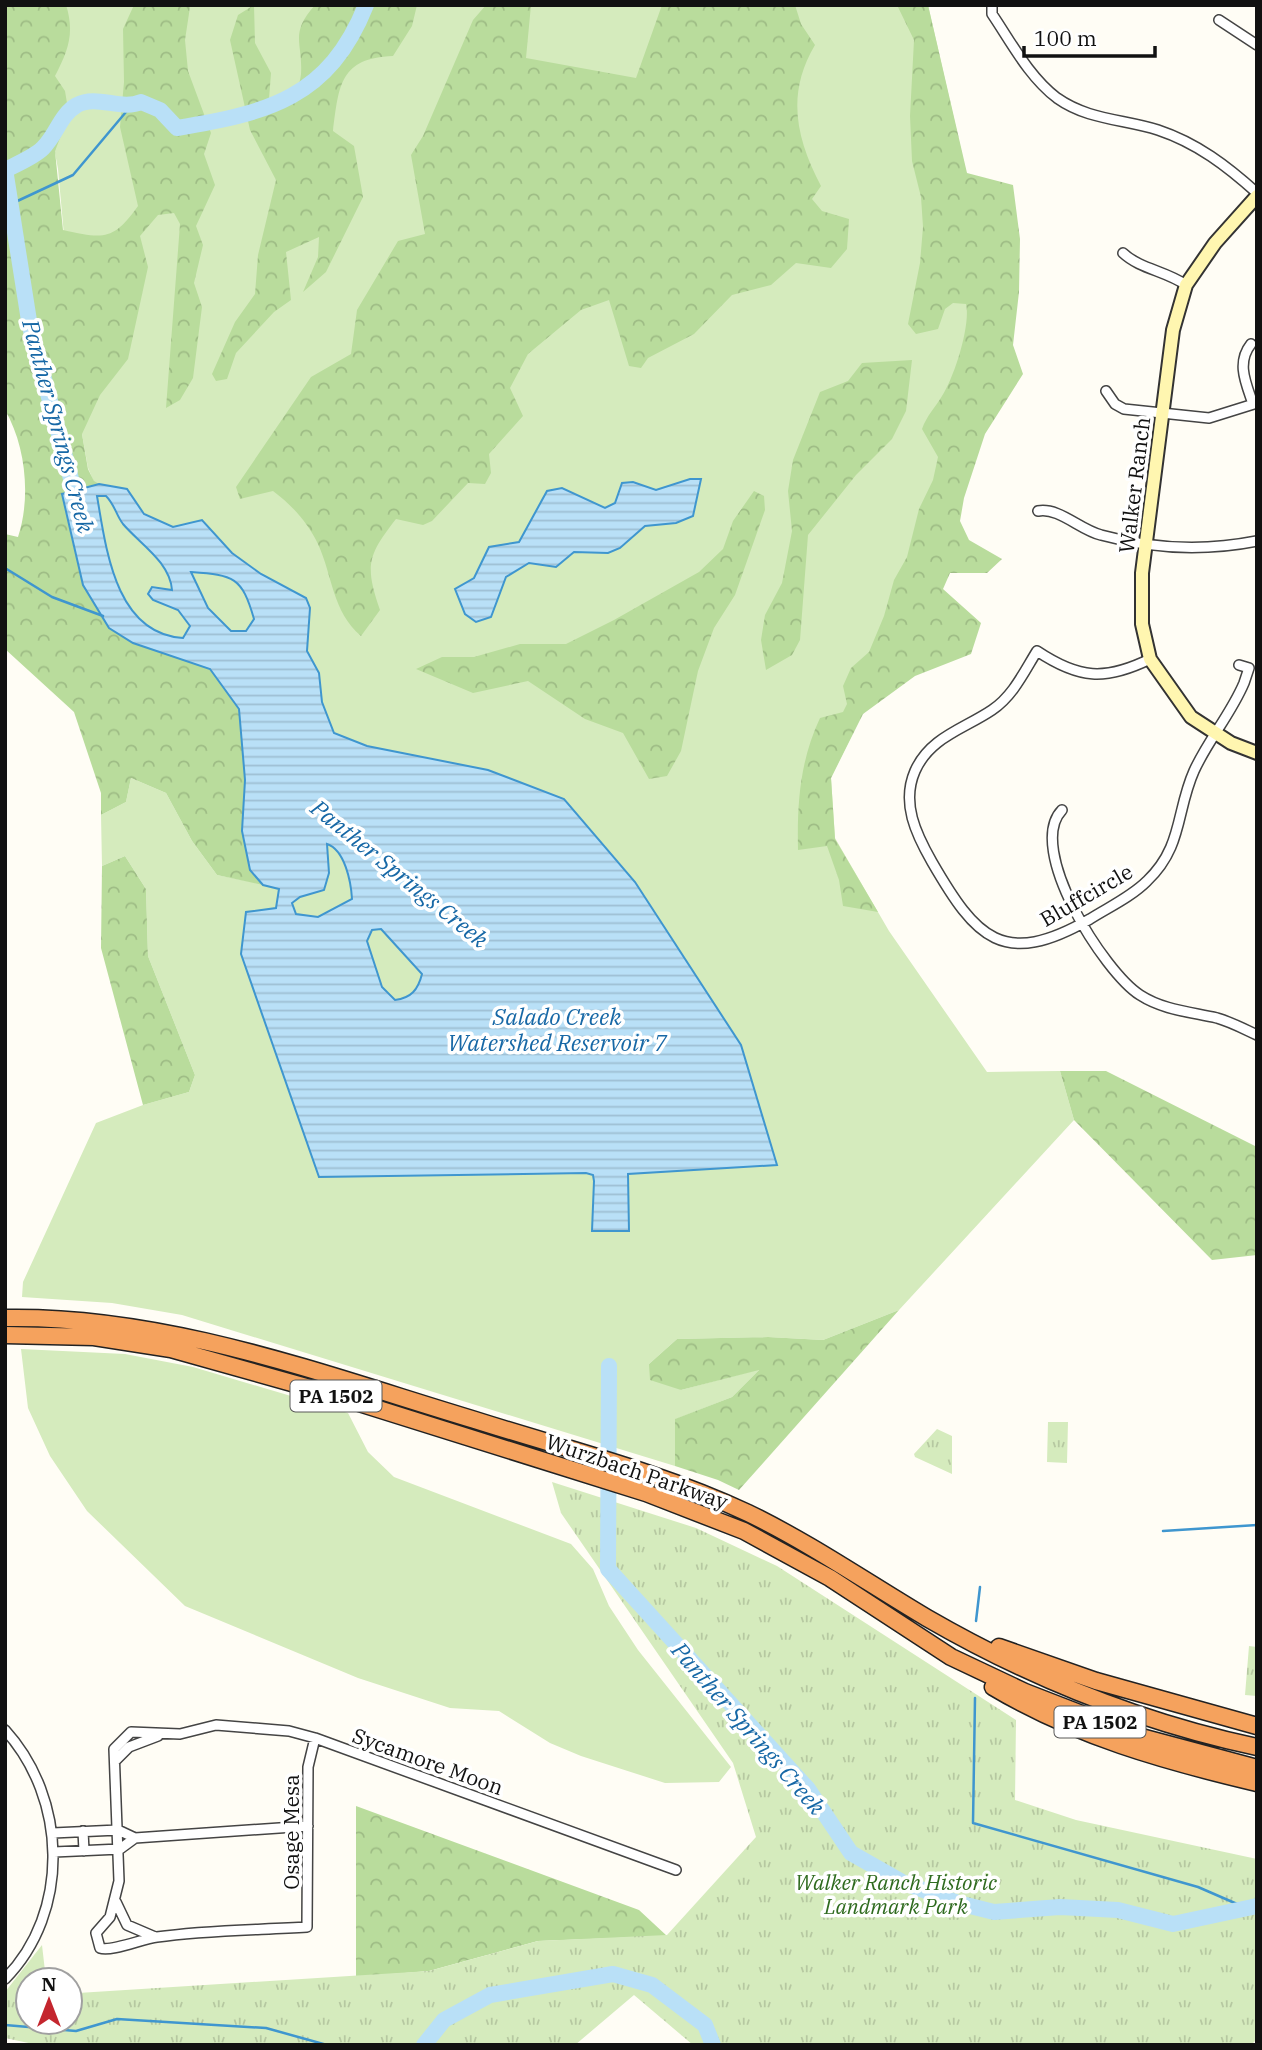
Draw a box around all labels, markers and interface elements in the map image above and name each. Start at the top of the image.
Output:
scale bar [1024,14,1155,58]
text: 100 m [1034,24,1097,52]
water label: Panther Springs Creek [16,315,102,537]
street label: Walker Ranch [1112,415,1156,555]
water label: Panther Springs Creek [304,792,495,954]
street label: Bluffcircle [1035,857,1137,933]
water label: Salado Creek Watershed Reservoir 7 [448,1001,668,1057]
road number: PA 1502 [290,1380,382,1412]
street label: Wurzbach Parkway [542,1427,732,1516]
water label: Panther Springs Creek [665,1635,833,1821]
road number: PA 1502 [1054,1706,1146,1738]
street label: Sycamore Moon [349,1721,507,1801]
street label: Osage Mesa [277,1774,305,1890]
park label: Walker Ranch Historic Landmark Park [795,1868,997,1920]
north arrow [14,1966,84,2036]
text: N [41,1972,57,1996]

